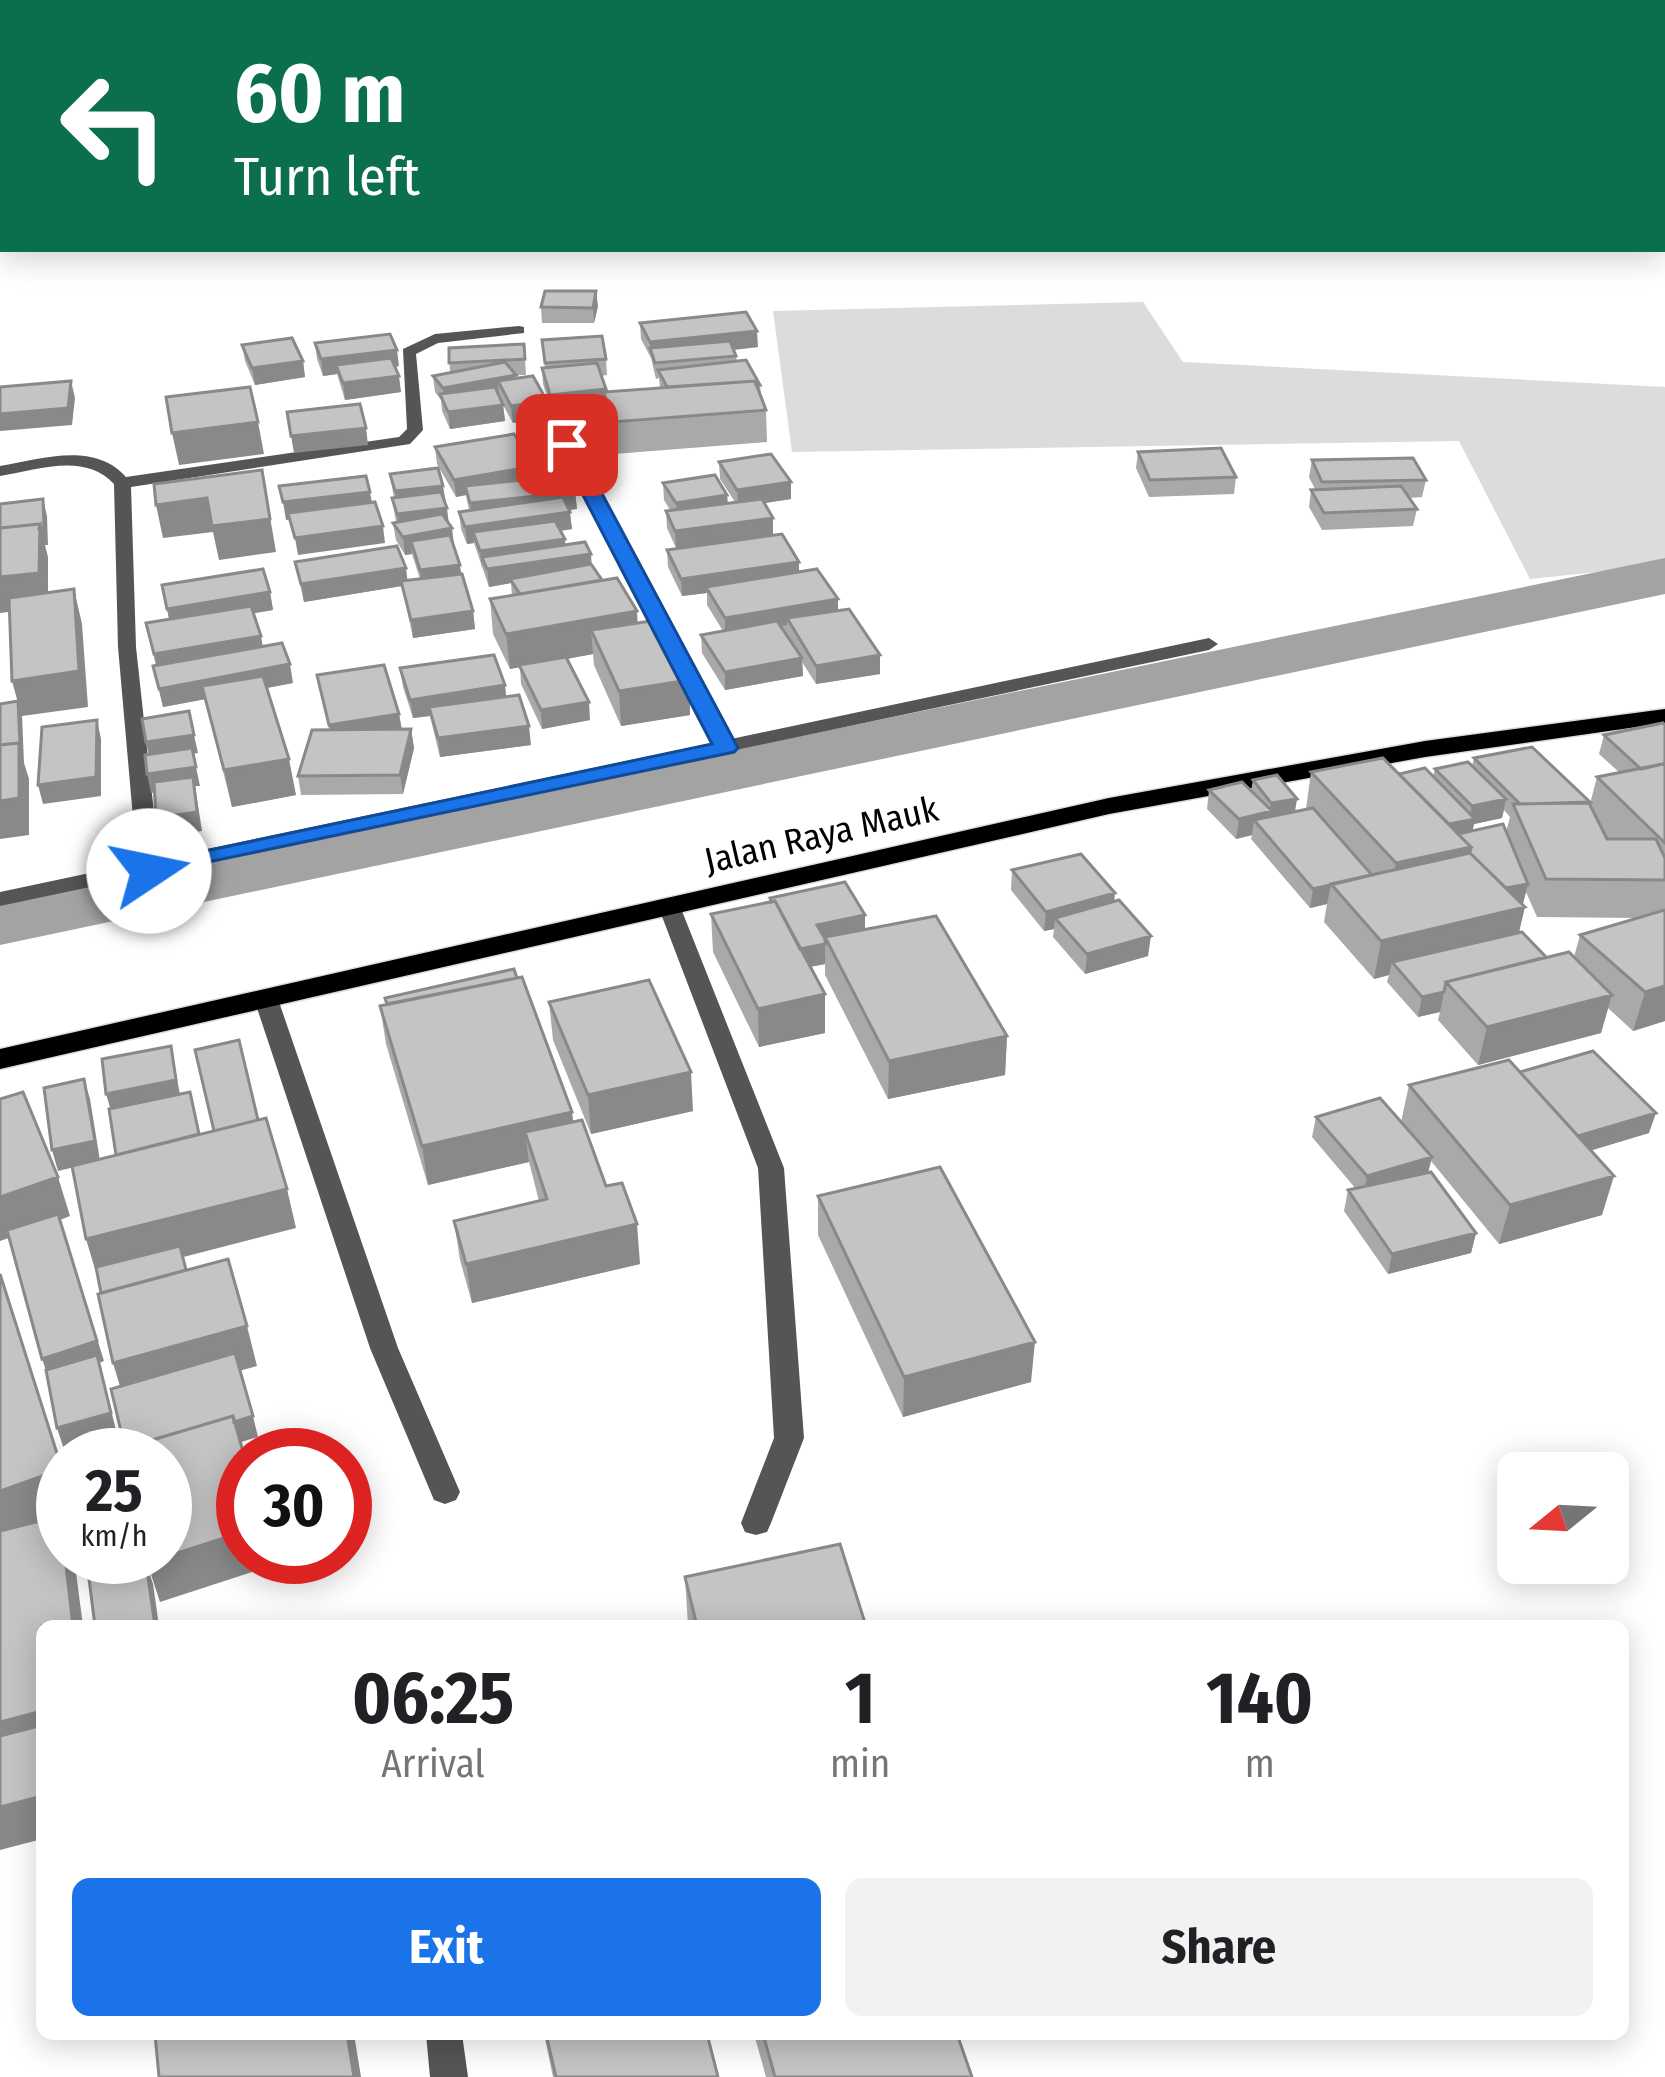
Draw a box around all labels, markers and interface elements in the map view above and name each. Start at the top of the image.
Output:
text: 60 m [234,43,405,144]
icon: left [36,48,192,204]
text: Turn left [234,145,420,209]
pin [516,394,618,496]
icon: arrive [534,412,600,478]
street label: Jalan Raya Mauk [700,787,943,883]
position arrow [86,808,212,934]
speed limit sign: 30 [216,1428,372,1584]
north arrow [1497,1452,1629,1584]
map controls [1497,1452,1629,1584]
text: 25 [85,1455,143,1527]
text: km/h [81,1518,147,1554]
text: 06:25 [352,1656,514,1742]
text: 1 [845,1656,875,1742]
text: 140 [1206,1656,1313,1742]
text: Arrival [381,1741,485,1787]
text: min [830,1741,890,1787]
text: m [1245,1741,1275,1787]
button: Exit [72,1878,821,2016]
button: Share [845,1878,1593,2016]

